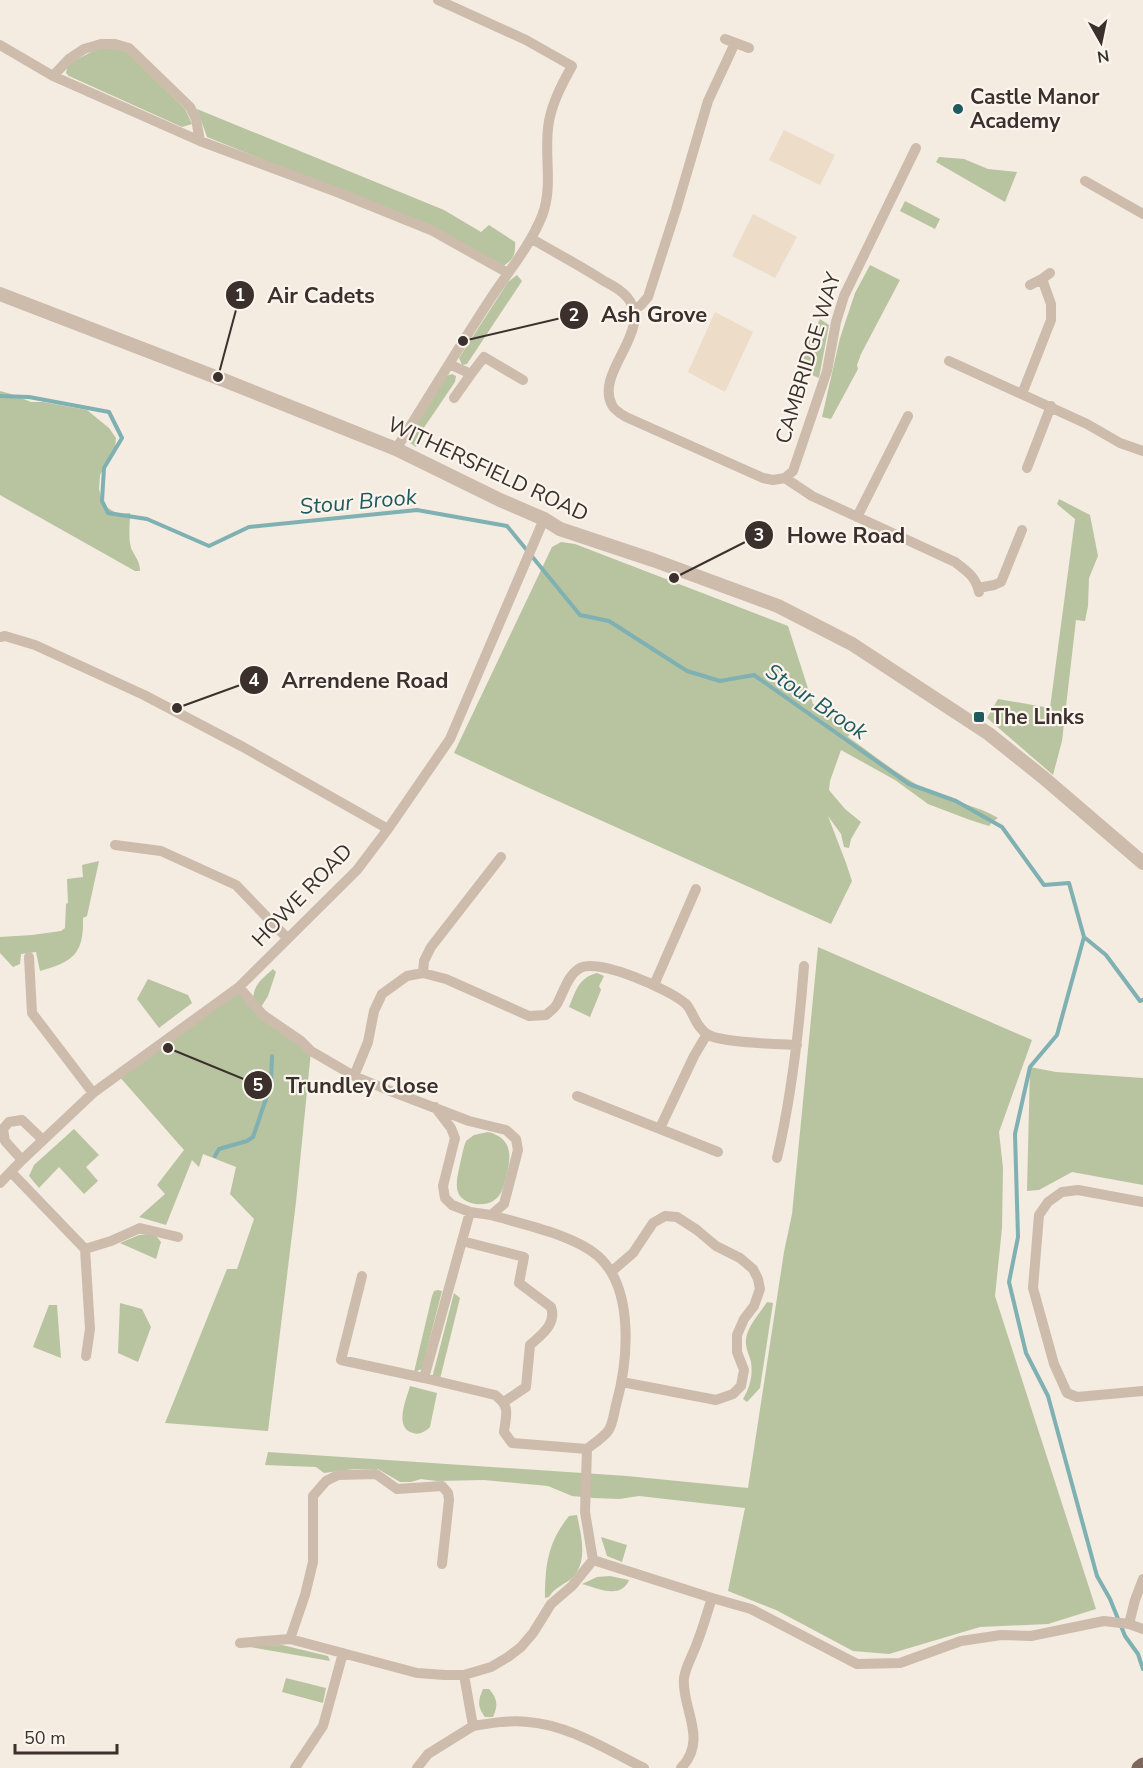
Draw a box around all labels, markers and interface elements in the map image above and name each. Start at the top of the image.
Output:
north arrow [1071,12,1131,72]
text: N [1096,44,1111,68]
place label: Castle Manor Academy [970,83,1100,135]
marker: Castle Manor Academy [951,102,965,116]
street label: CAMBRIDGE WAY [769,269,847,447]
callout: Air Cadets [225,275,387,315]
text: Air Cadets [267,281,375,311]
text: 1 [235,283,245,307]
callout: Ash Grove [559,295,719,335]
text: Ash Grove [601,300,707,330]
text: 2 [569,303,579,327]
street label: WITHERSFIELD ROAD [383,410,593,528]
water label: Stour Brook [298,482,419,522]
callout: Howe Road [744,515,917,555]
text: Howe Road [787,521,905,551]
text: 3 [754,523,764,547]
water label: Stour Brook [759,657,874,748]
callout: Arrendene Road [239,660,460,700]
text: Arrendene Road [282,666,448,696]
text: 4 [249,668,260,692]
place label: The Links [991,703,1084,731]
marker: The Links [972,710,986,724]
street label: HOWE ROAD [246,837,358,953]
callout: Trundley Close [243,1065,450,1105]
text: Trundley Close [286,1071,438,1101]
text: 5 [253,1073,264,1097]
scale bar [15,1717,117,1755]
text: 50 m [24,1726,66,1750]

